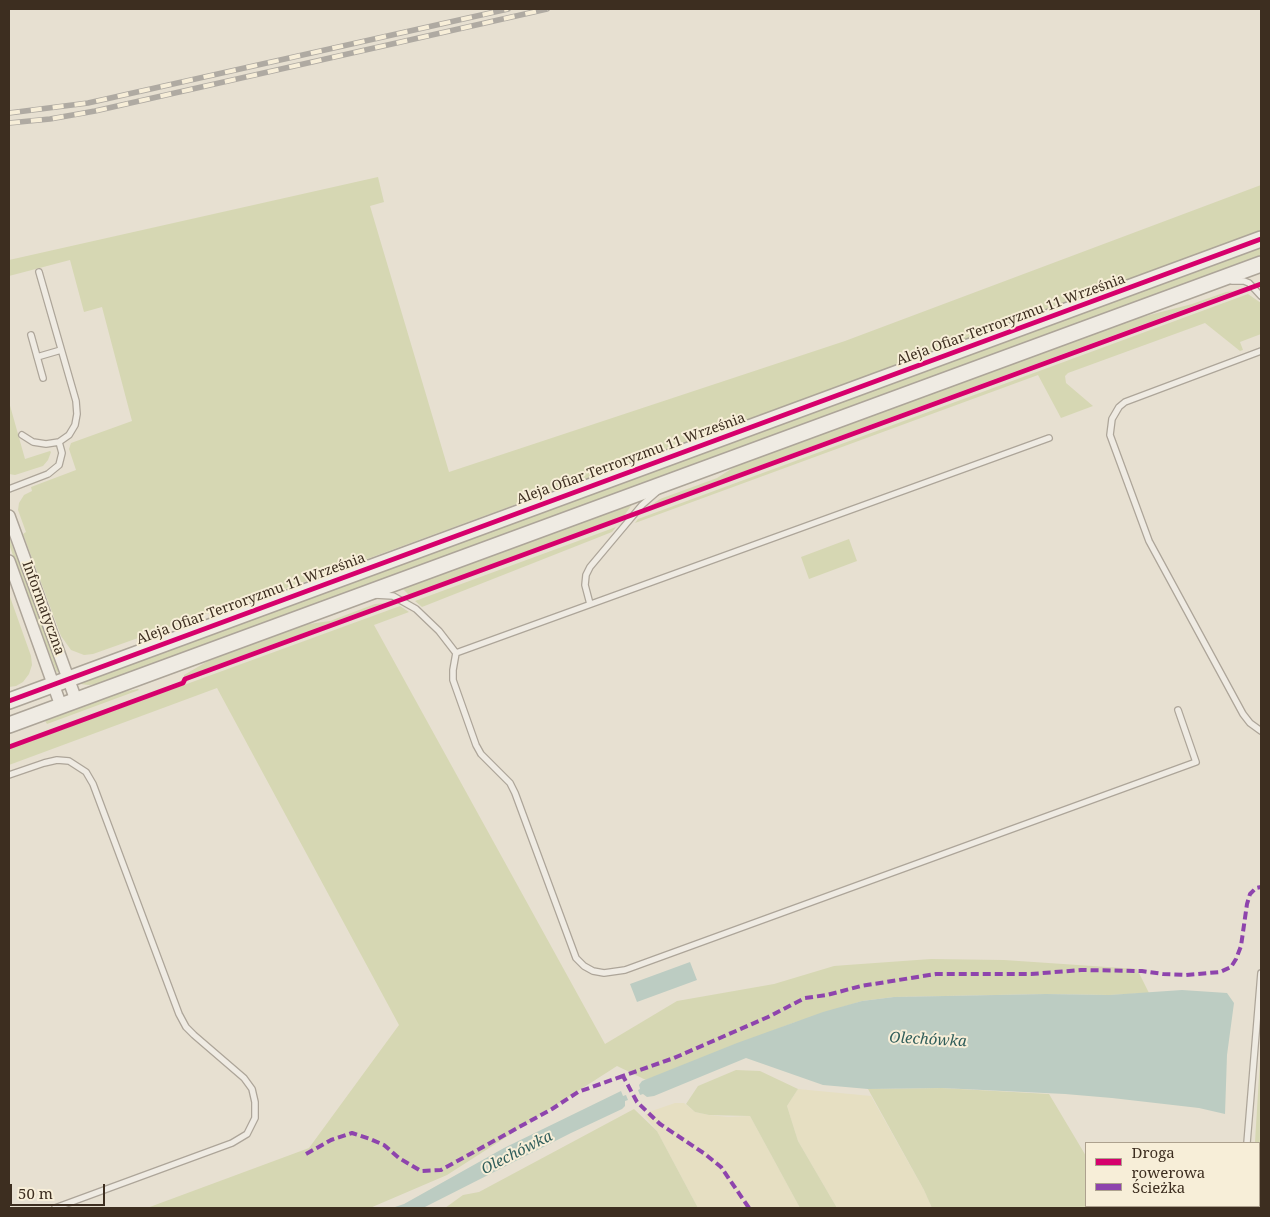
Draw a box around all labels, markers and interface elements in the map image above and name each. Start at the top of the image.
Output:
street label: Aleja Ofiar Terroryzmu 11 Września [894,271,1128,369]
street label: Aleja Ofiar Terroryzmu 11 Września [514,410,748,508]
street label: Aleja Ofiar Terroryzmu 11 Września [134,550,368,648]
street label: Informatyczna [18,559,68,657]
water label: Olechówka [889,1029,967,1051]
water label: Olechówka [478,1127,556,1179]
legend [1085,1142,1260,1207]
text: Droga rowerowa [1132,1142,1205,1182]
scale bar [12,1174,108,1206]
text: Ścieżka [1132,1177,1185,1197]
text: 50 m [18,1183,53,1203]

